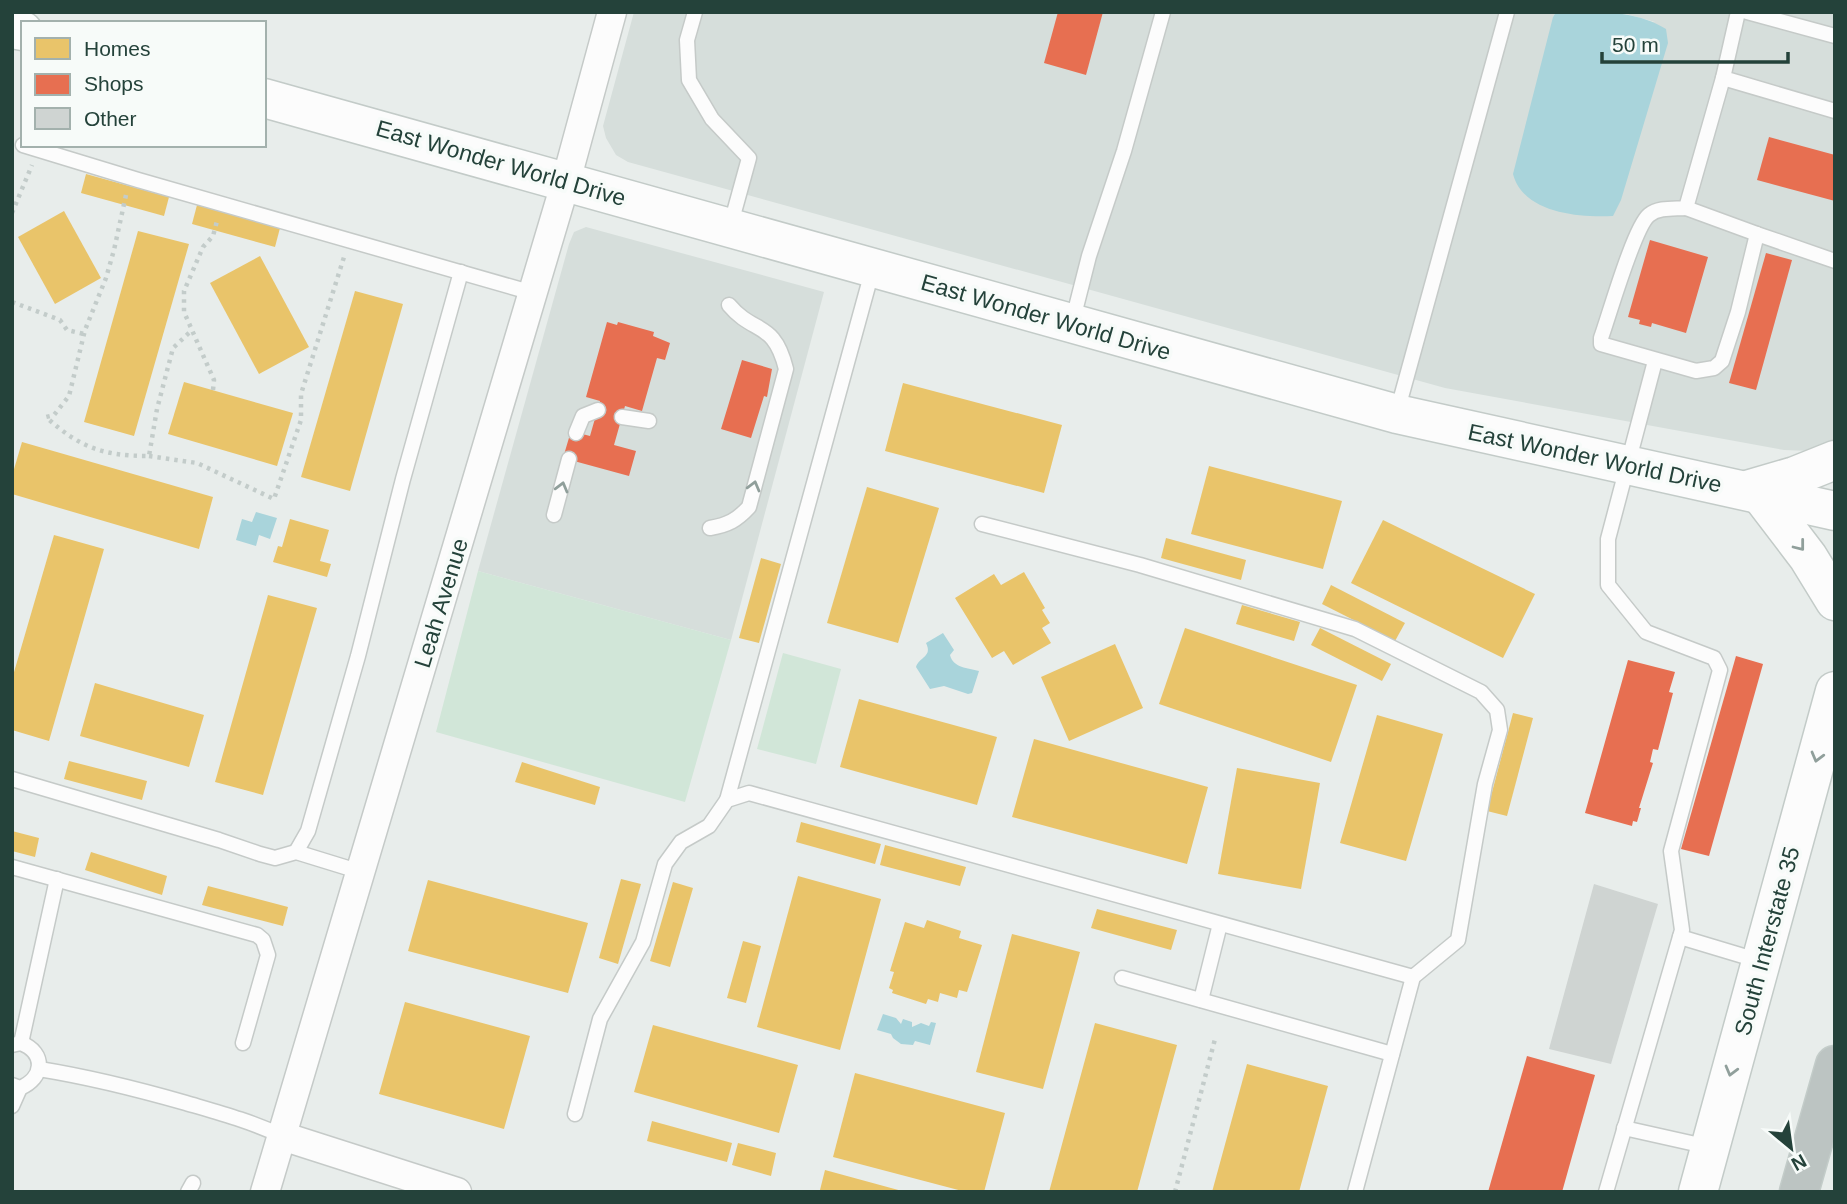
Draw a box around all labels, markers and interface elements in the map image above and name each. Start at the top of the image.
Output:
legend [21,21,266,147]
scale bar [1602,21,1787,65]
text: 50 m [1612,33,1659,56]
text: Homes [84,37,151,60]
text: Shops [84,72,144,95]
text: Other [84,107,137,130]
street label: East Wonder World Drive [373,115,629,211]
street label: East Wonder World Drive [918,269,1174,365]
street label: East Wonder World Drive [1466,418,1724,498]
one-way arrow [746,480,761,492]
one-way arrow [553,481,568,493]
street label: Leah Avenue [409,535,473,671]
one-way arrow [1791,538,1804,551]
one-way arrow [1811,750,1825,762]
street label: South Interstate 35 [1729,844,1805,1038]
one-way arrow [1725,1064,1740,1076]
north arrow [1756,1113,1826,1183]
text: N [1788,1150,1810,1175]

